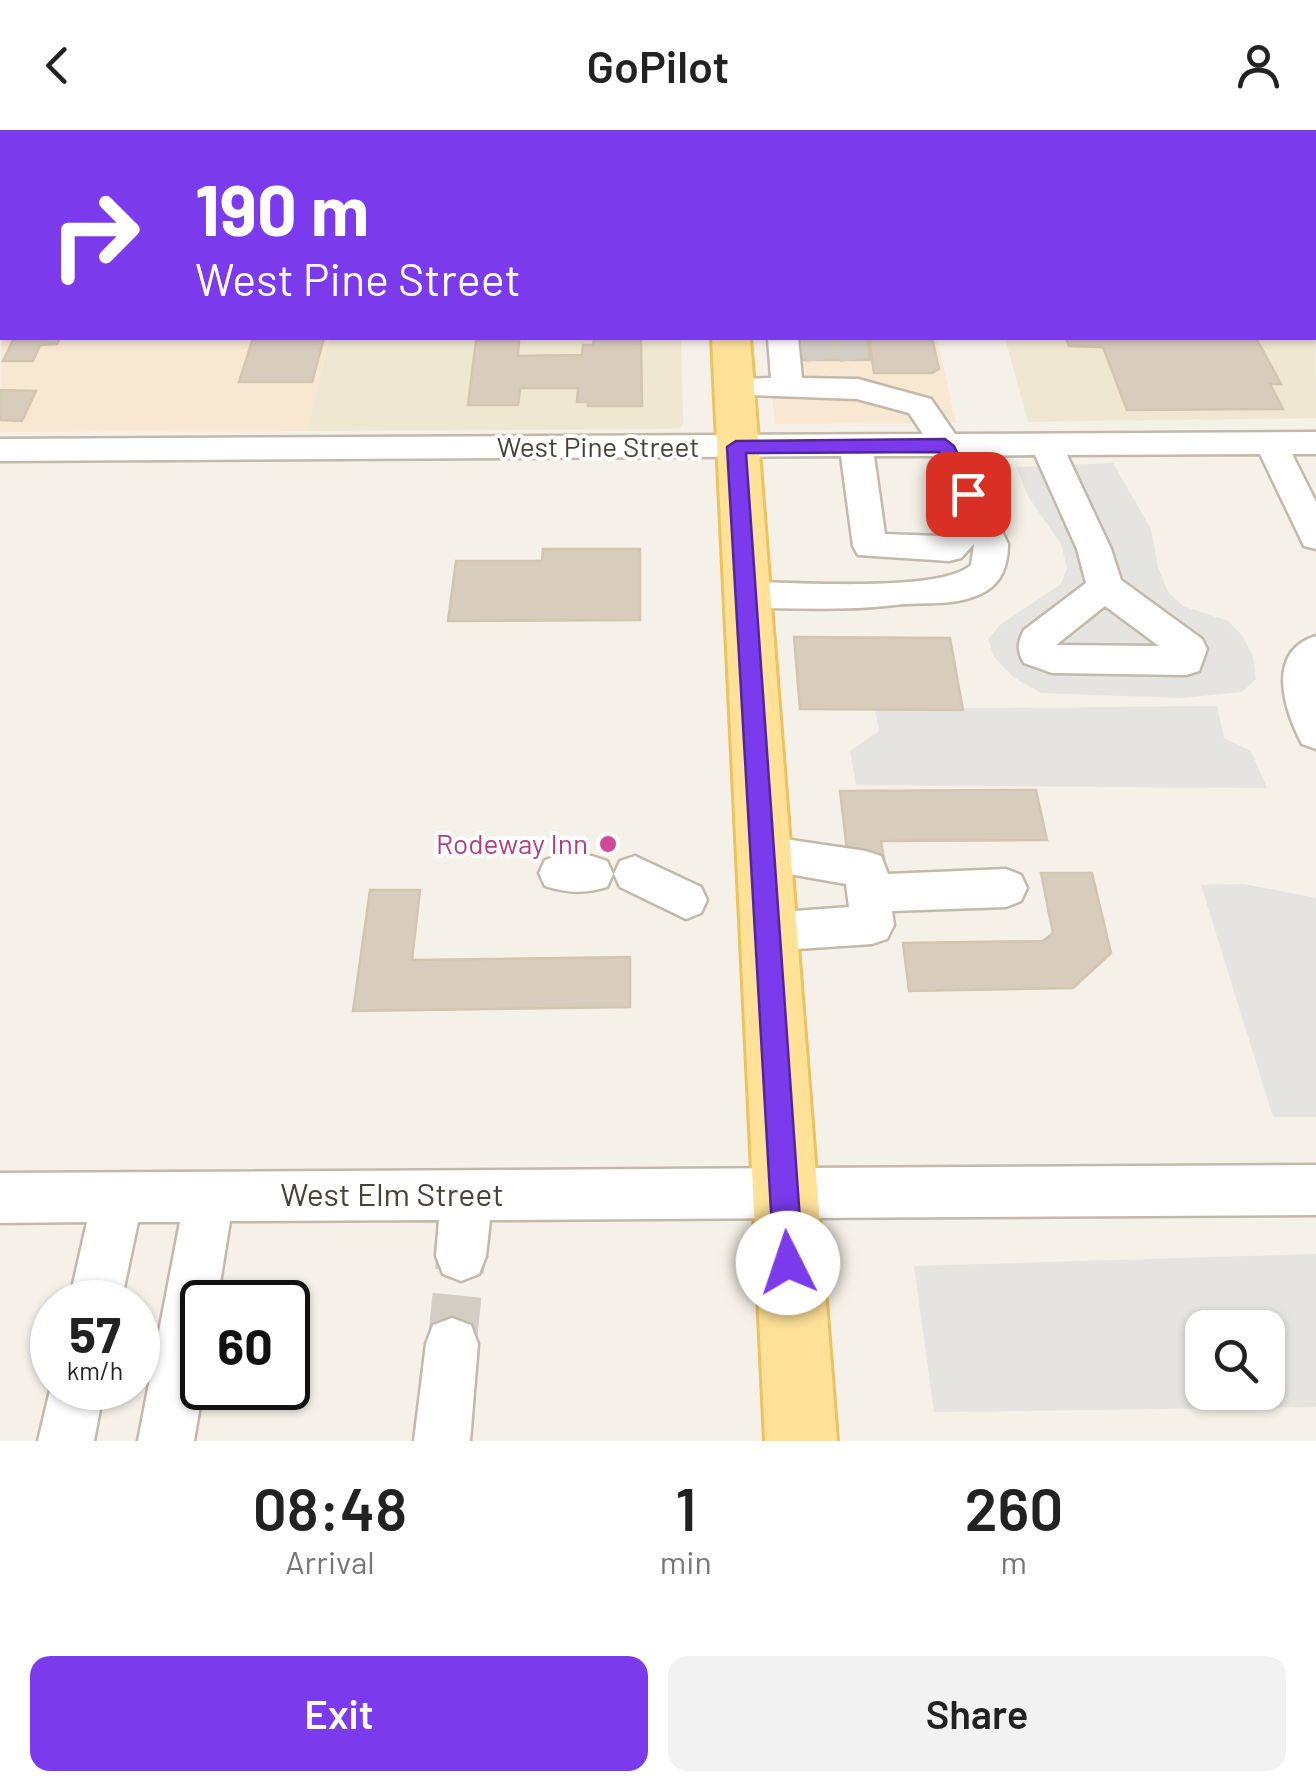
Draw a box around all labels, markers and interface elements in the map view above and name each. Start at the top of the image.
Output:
icon: back [30,38,85,93]
text: GoPilot [587,38,729,92]
icon: person [1231,38,1286,93]
text: 190 m [195,166,369,250]
icon: right [30,170,160,300]
text: West Pine Street [195,251,521,305]
street label: West Pine Street [497,429,699,463]
pin [926,452,1011,537]
icon: arrive [941,467,996,522]
place label: Rodeway Inn [436,826,588,860]
marker: Rodeway Inn [597,833,619,855]
street label: West Elm Street [280,1174,504,1212]
position arrow [736,1211,840,1315]
speed limit sign: 60 [180,1280,310,1410]
text: 57 [69,1303,121,1363]
map controls [1185,1310,1285,1410]
button: search [1185,1310,1285,1410]
text: km/h [67,1355,123,1385]
text: 08:48 [253,1471,407,1543]
text: 1 [675,1471,696,1543]
text: 260 [964,1471,1063,1543]
text: Arrival [285,1542,375,1580]
text: min [660,1542,712,1580]
text: m [1001,1542,1027,1580]
button: Exit [30,1656,648,1771]
button: Share [668,1656,1286,1771]

